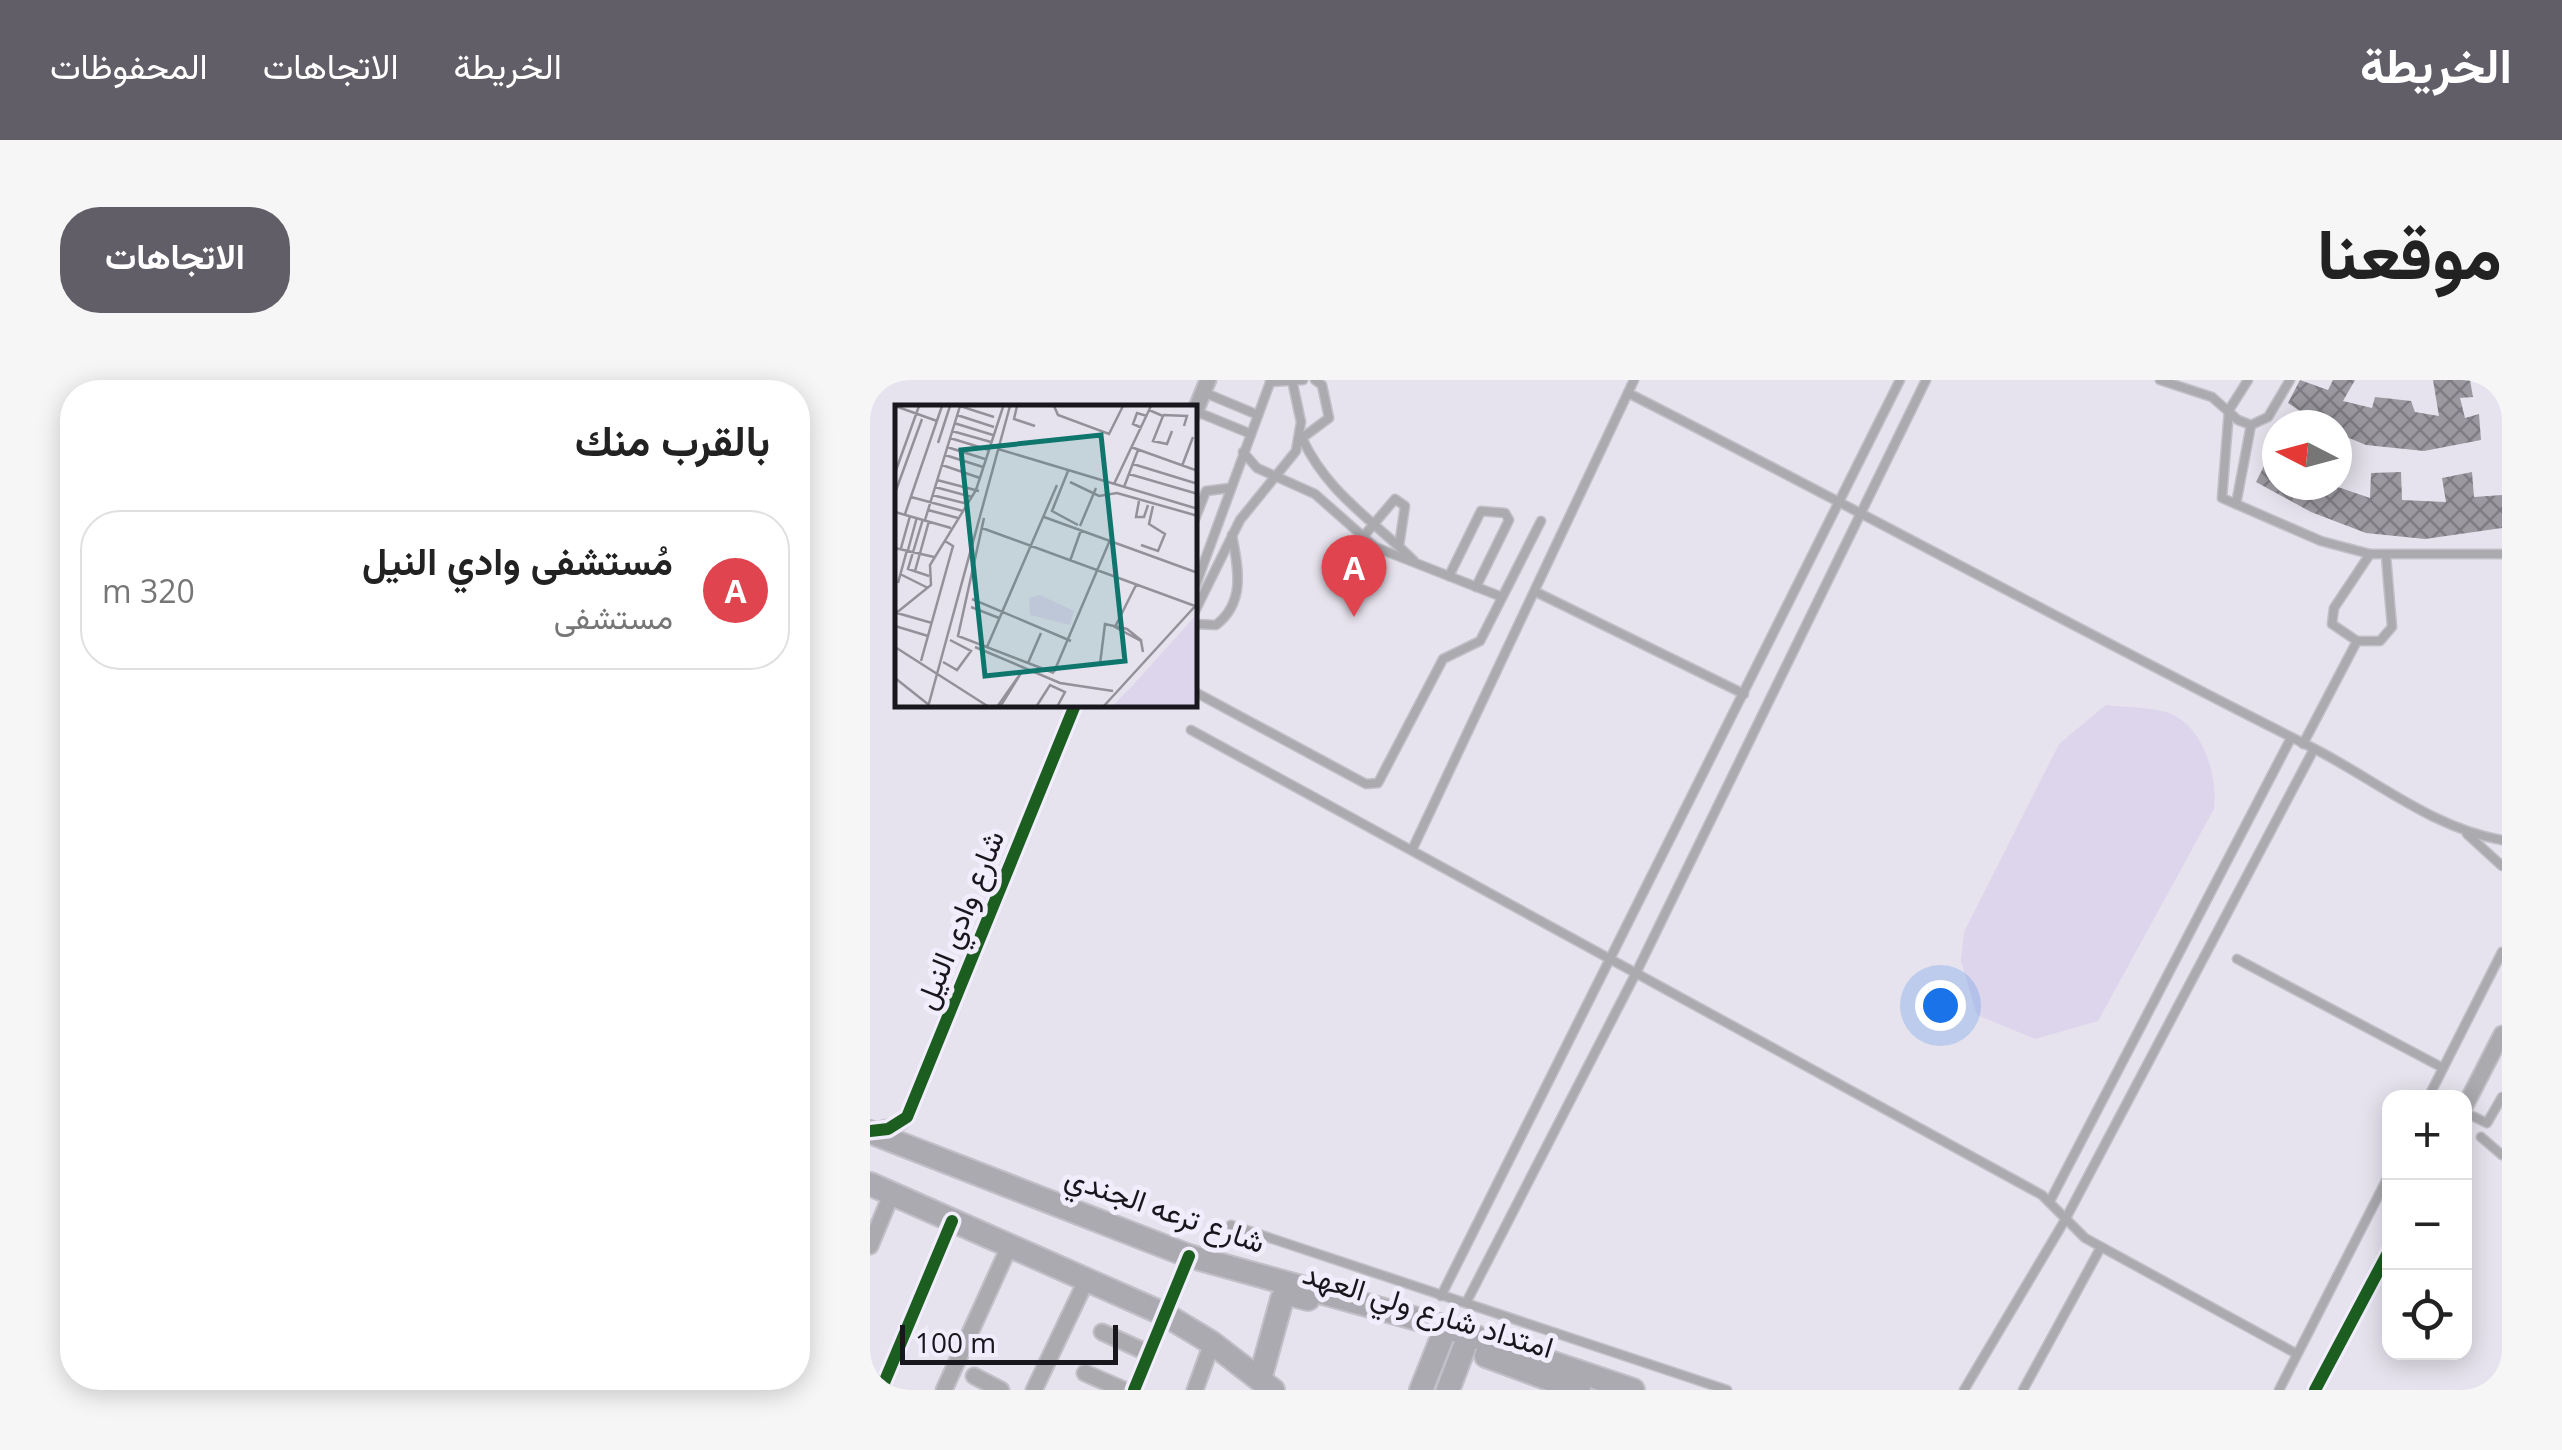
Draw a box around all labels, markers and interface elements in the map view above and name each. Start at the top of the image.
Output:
text: الخريطة [2360,32,2512,97]
text: المحفوظات [50,42,208,89]
text: الاتجاهات [263,42,399,89]
text: الخريطة [454,42,562,89]
text: موقعنا [2317,204,2502,300]
button: الاتجاهات [60,207,290,313]
inset map [895,405,1198,708]
north arrow [2262,410,2352,500]
text: بالقرب منك [575,411,770,468]
text: مُستشفى وادي النيل [362,534,673,586]
pin: A [1322,534,1386,617]
text: 320 m [102,569,195,612]
text: A [724,569,747,612]
text: مستشفى [554,595,673,638]
street label: شارع وادي النيل [904,824,1018,1017]
your location [1915,980,1966,1031]
map controls [2382,1090,2472,1360]
button: + [2382,1090,2472,1180]
street label: شارع ترعه الجندي [1058,1155,1271,1267]
button: − [2382,1180,2472,1270]
street label: امتداد شارع ولي العهد [1297,1252,1559,1372]
button: locate [2382,1270,2472,1360]
scale bar [900,1320,1118,1364]
text: 100 m [915,1323,996,1361]

